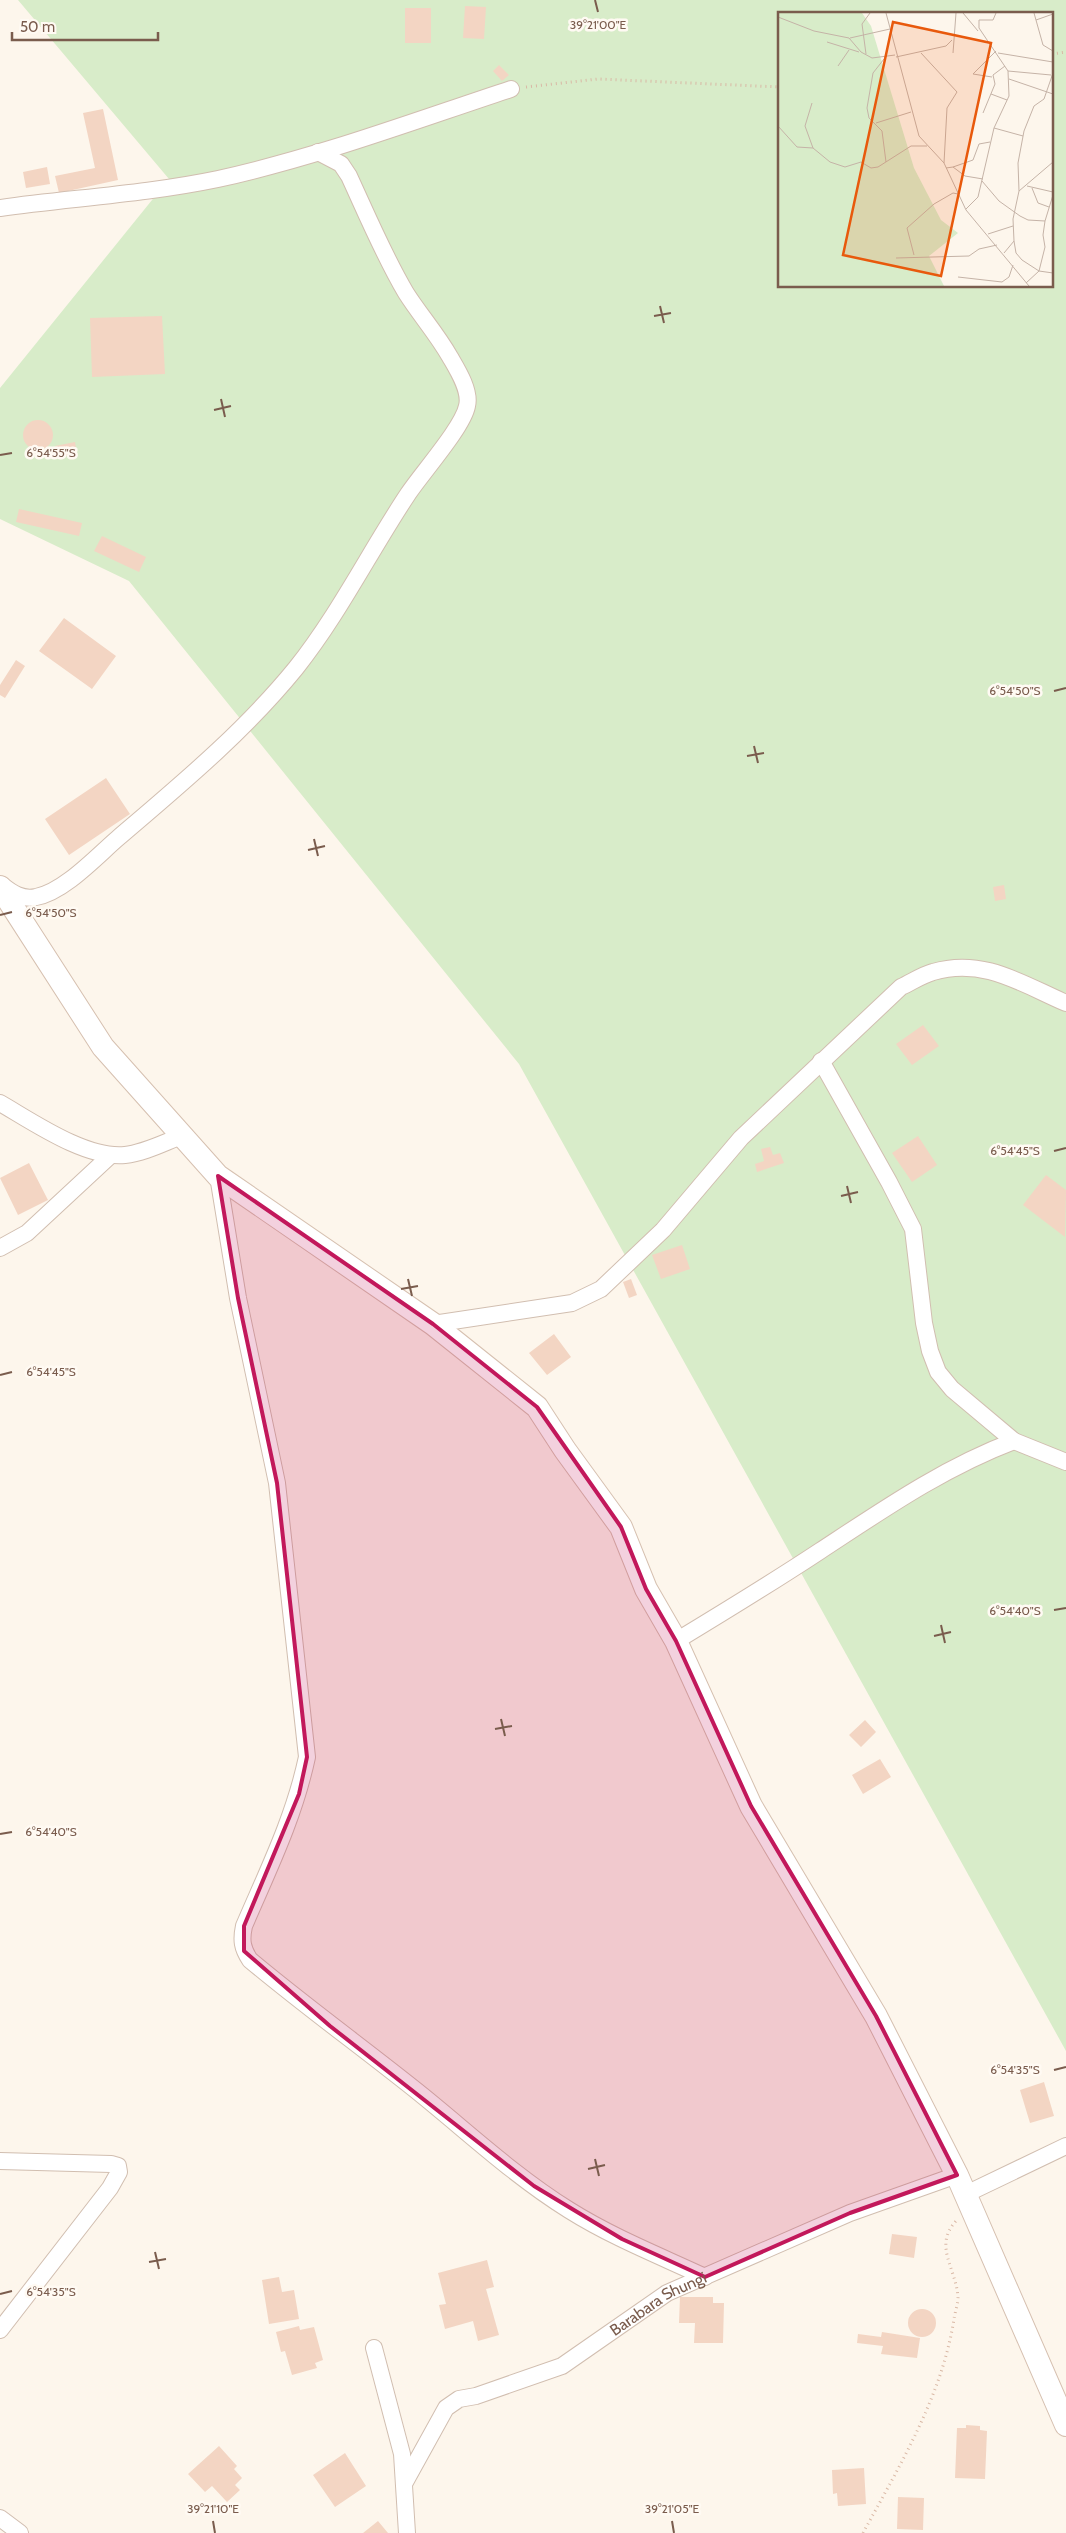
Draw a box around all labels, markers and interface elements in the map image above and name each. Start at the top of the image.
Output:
scale bar [12,10,159,42]
inset map [778,12,1054,288]
text: 39°21'00"E [570,17,627,32]
text: 50 m [20,18,55,36]
text: 6°54'55"S [26,445,76,460]
text: 6°54'50"S [989,683,1041,698]
text: 6°54'50"S [25,905,77,920]
text: 6°54'45"S [990,1143,1040,1158]
text: 6°54'45"S [26,1364,76,1379]
text: 6°54'40"S [989,1603,1041,1618]
text: 6°54'40"S [25,1824,77,1839]
text: 6°54'35"S [990,2062,1040,2077]
street label: Barabara Shungi [606,2268,709,2340]
text: 6°54'35"S [26,2284,76,2299]
text: 39°21'10"E [187,2501,239,2516]
text: 39°21'05"E [645,2501,700,2516]

